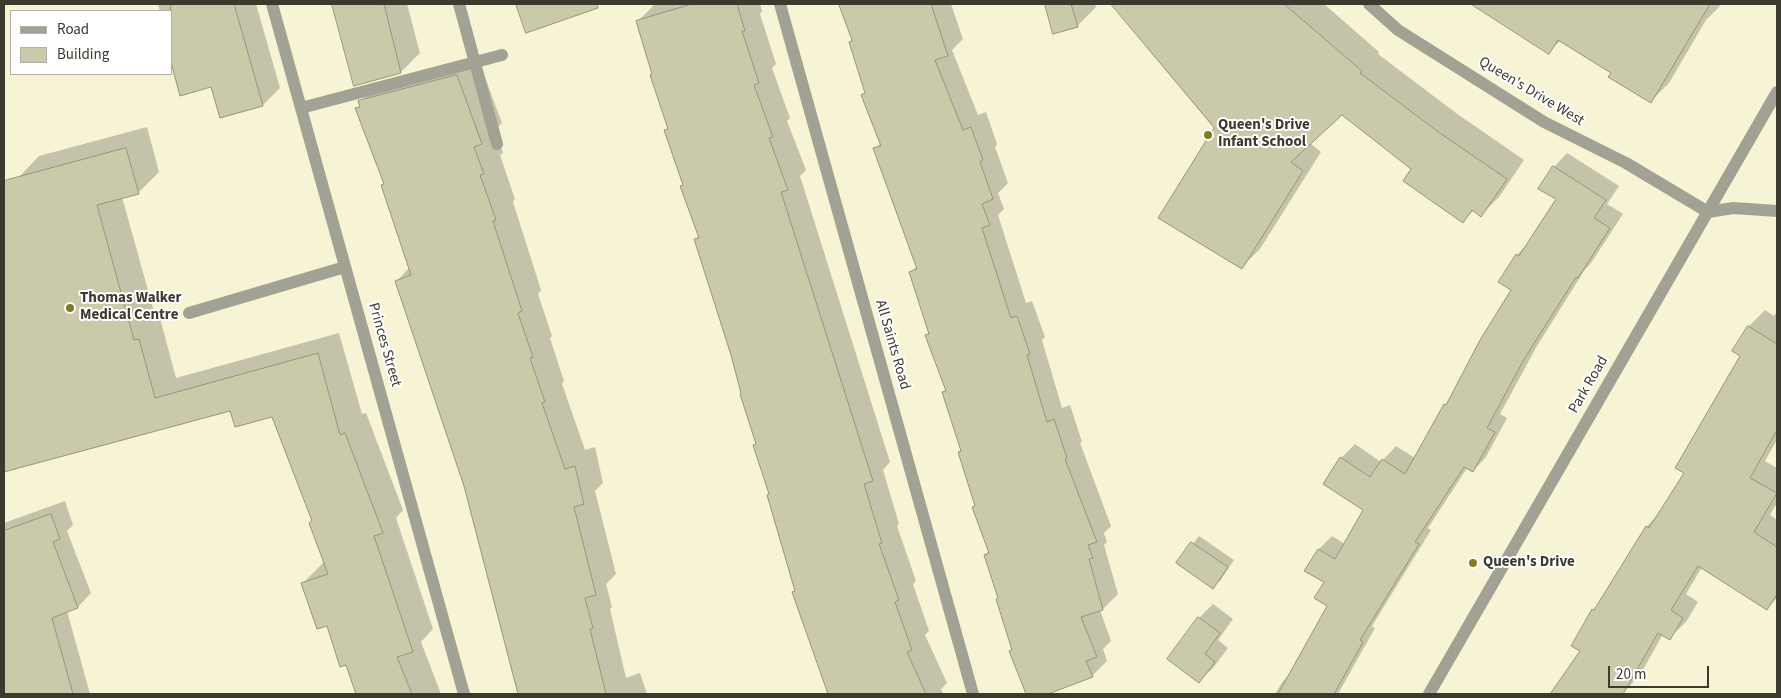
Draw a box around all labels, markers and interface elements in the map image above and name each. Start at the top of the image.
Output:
legend [10,10,172,75]
text: Road [57,19,89,40]
text: Building [57,44,109,65]
street label: Queen's Drive West [1475,53,1587,131]
place label: Queen's Drive Infant School [1218,117,1310,152]
marker: Queen's Drive Infant School [1202,129,1214,141]
place label: Thomas Walker Medical Centre [80,290,181,325]
street label: All Saints Road [871,298,913,392]
street label: Princes Street [363,301,405,389]
marker: Thomas Walker Medical Centre [64,302,76,314]
street label: Park Road [1565,353,1613,417]
place label: Queen's Drive [1483,554,1575,572]
marker: Queen's Drive [1467,557,1479,569]
scale bar [1611,656,1712,688]
text: 20 m [1616,664,1646,685]

